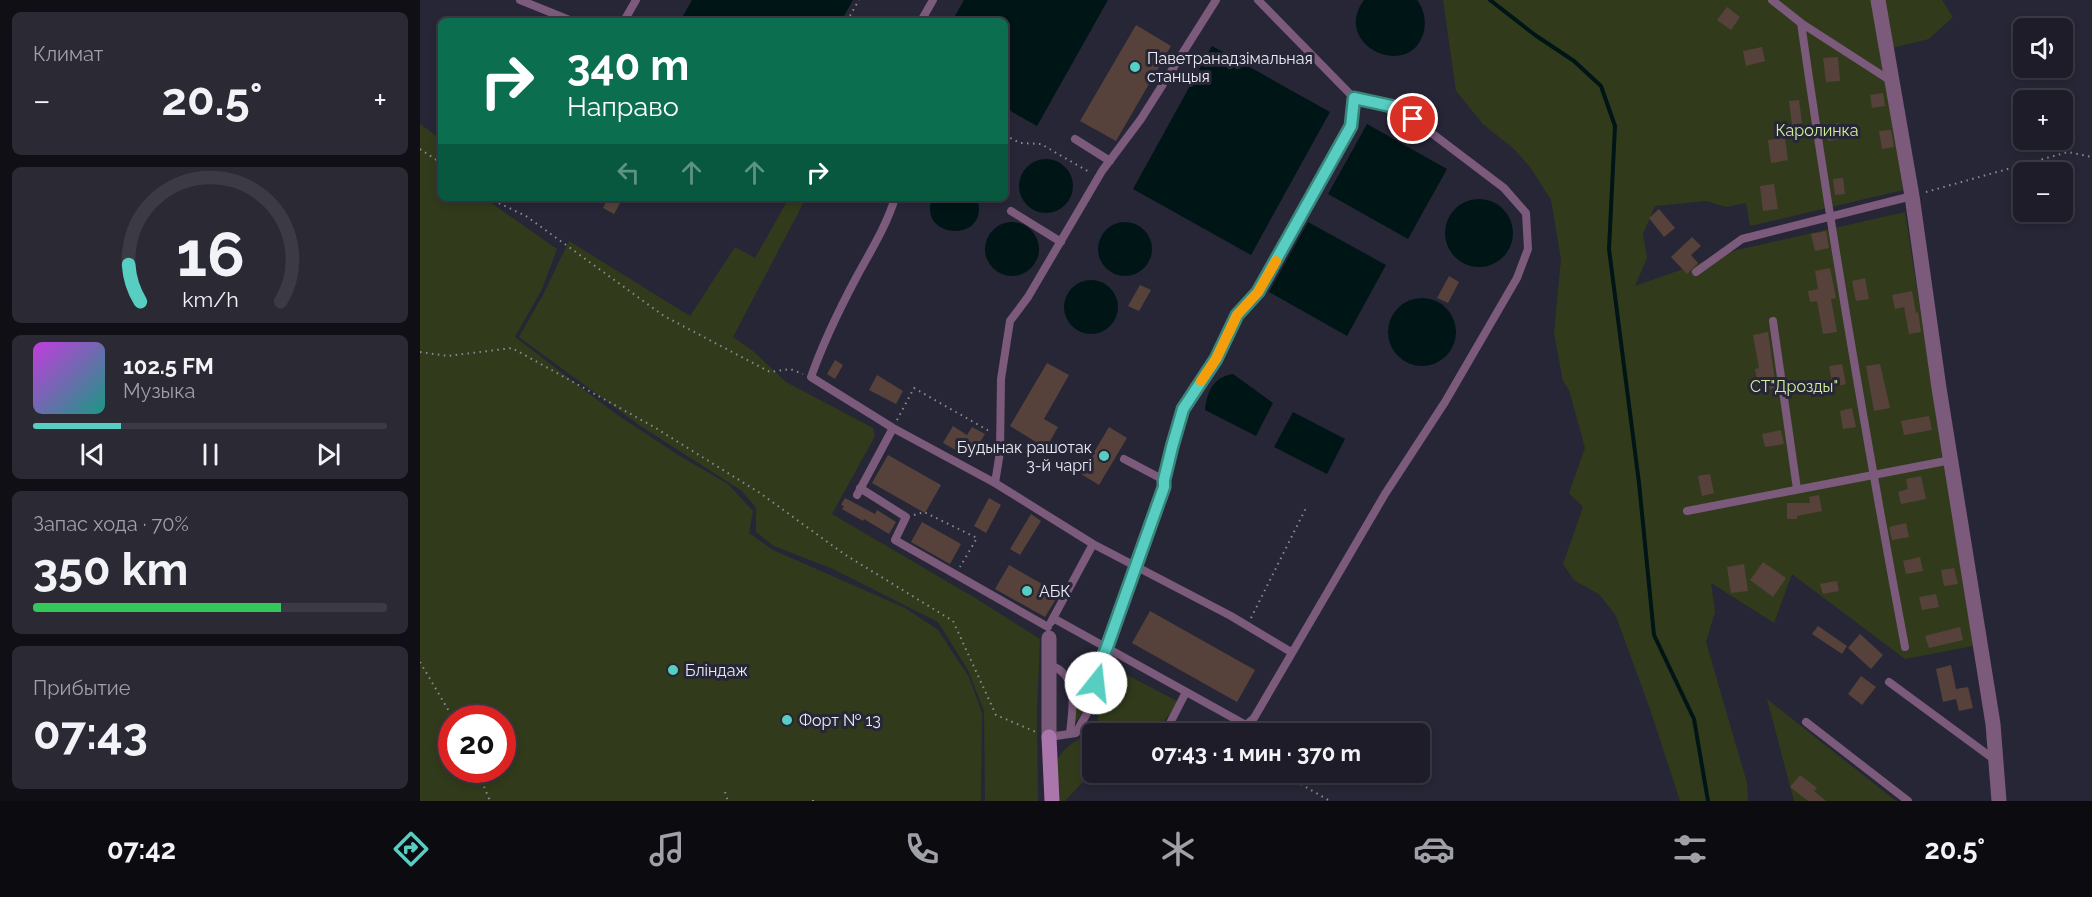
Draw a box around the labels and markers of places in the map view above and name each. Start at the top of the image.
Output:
place label: Паветранадзімальная станцыя [1147,49,1313,86]
marker: Паветранадзімальная станцыя [1128,60,1142,74]
pin [1387,93,1438,144]
place label: Будынак рашотак 3-й чаргі [957,438,1092,475]
marker: Будынак рашотак 3-й чаргі [1097,449,1111,463]
place label: АБК [1039,582,1070,601]
marker: АБК [1020,584,1034,598]
place label: Бліндаж [685,661,748,680]
marker: Бліндаж [666,663,680,677]
place label: Форт № 13 [799,711,881,730]
marker: Форт № 13 [780,713,794,727]

